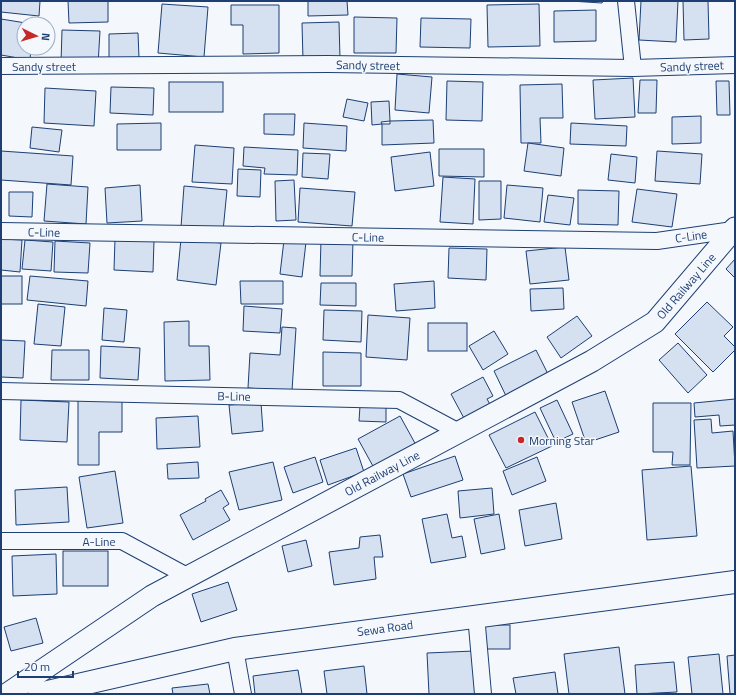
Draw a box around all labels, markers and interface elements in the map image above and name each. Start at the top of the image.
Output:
north arrow [16,16,56,56]
text: N [38,32,54,41]
street label: Sandy street [336,55,401,75]
street label: Sandy street [660,55,725,77]
street label: Sandy street [12,57,77,76]
street label: C-Line [28,222,60,242]
street label: C-Line [674,224,708,248]
street label: C-Line [352,227,384,247]
street label: Old Railway Line [652,249,720,323]
street label: B-Line [217,386,251,406]
place label: Morning Star [529,431,595,450]
marker: Morning Star [516,435,526,445]
street label: Old Railway Line [341,445,423,501]
street label: A-Line [82,532,116,551]
street label: Sewa Road [356,615,414,641]
scale bar [18,653,73,679]
text: 20 m [24,657,50,676]

